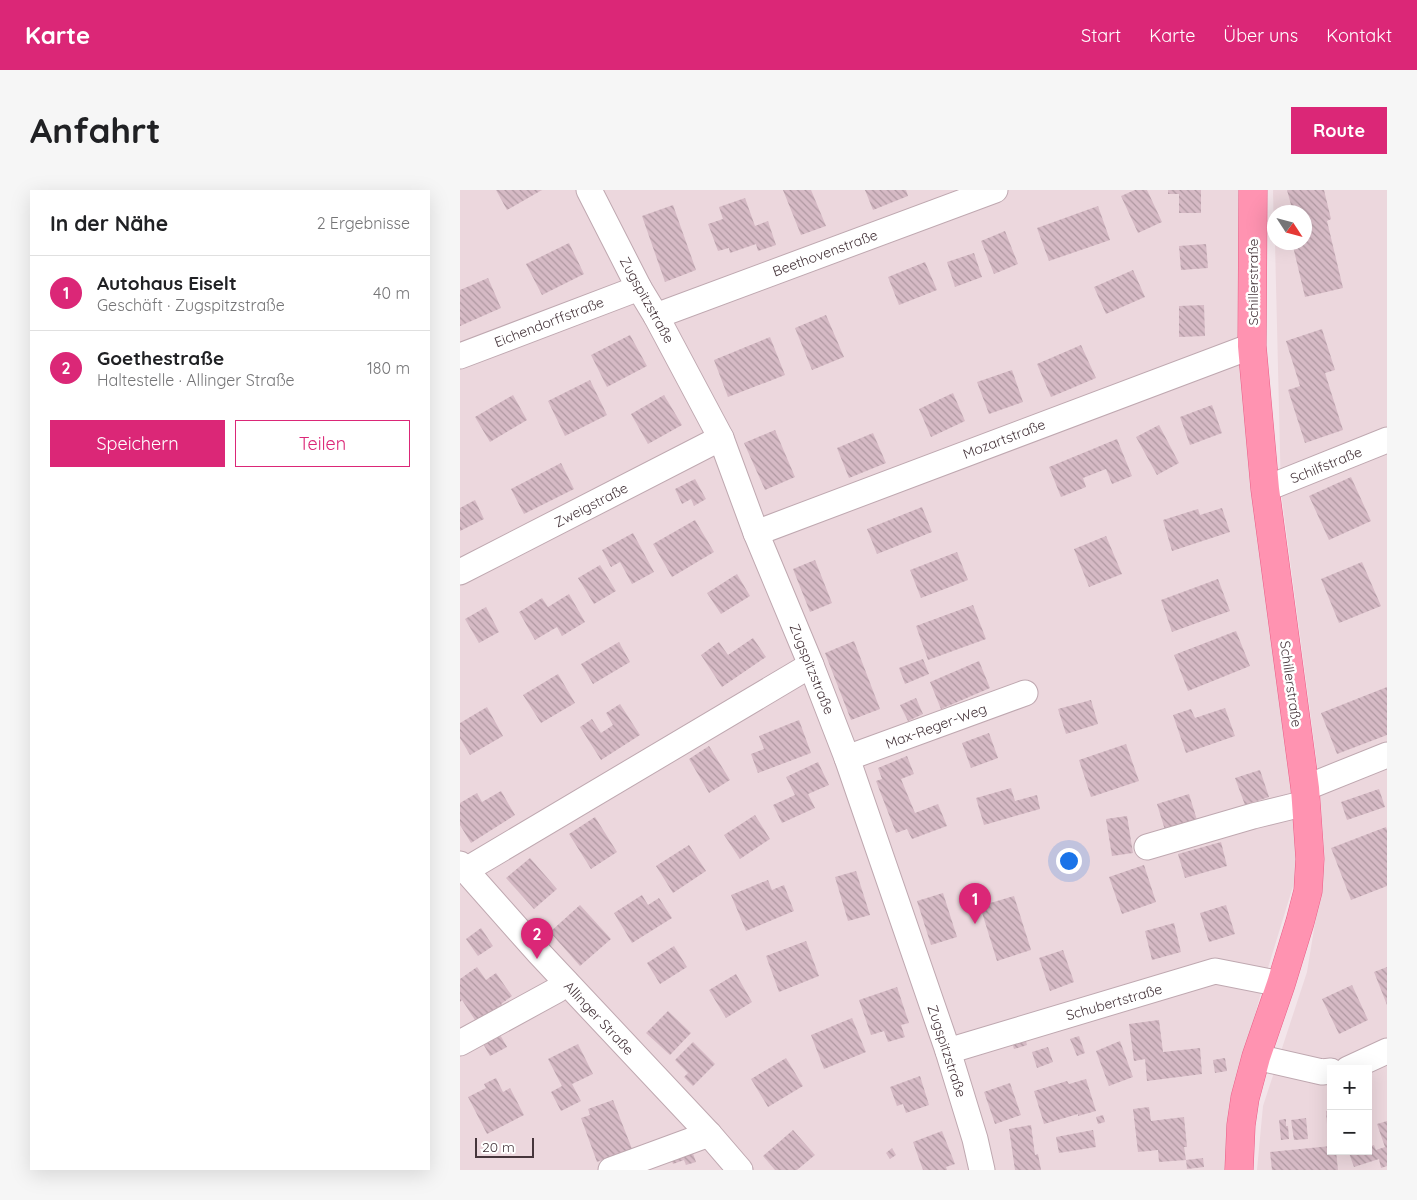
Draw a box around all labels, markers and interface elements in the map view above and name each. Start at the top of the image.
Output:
text: Karte [25,20,90,50]
text: Start [1081,24,1121,47]
text: Karte [1149,24,1195,47]
text: Über uns [1223,24,1298,47]
text: Kontakt [1326,24,1392,47]
button: Route [1291,107,1387,154]
text: Anfahrt [30,108,161,152]
north arrow [1267,205,1312,250]
text: In der Nähe [50,210,168,236]
text: 2 Ergebnisse [317,213,410,233]
street label: Beethovenstraße [770,226,880,280]
street label: Schillerstraße [1244,238,1262,326]
street label: Zugspitzstraße [616,254,678,347]
text: Autohaus Eiselt [97,271,237,295]
text: 1 [63,283,69,303]
text: 40 m [373,283,410,303]
street label: Eichendorffstraße [492,293,606,351]
text: Geschäft · Zugspitzstraße [97,295,285,315]
text: Goethestraße [97,346,224,370]
text: 2 [61,358,71,378]
text: 180 m [367,358,410,378]
text: Haltestelle · Allinger Straße [97,370,295,390]
street label: Mozartstraße [960,415,1048,463]
button: Speichern [50,420,225,467]
button: Teilen [235,420,410,467]
street label: Schilfstraße [1288,442,1365,488]
street label: Zweigstraße [551,479,631,531]
street label: Zugspitzstraße [786,621,838,717]
street label: Schillerstraße [1276,640,1306,728]
street label: Max-Reger-Weg [883,699,989,753]
your location [1056,848,1082,874]
pin: 1 [959,883,991,924]
pin: 2 [521,918,553,959]
street label: Allinger Straße [560,977,638,1059]
street label: Schubertstraße [1064,980,1164,1024]
street label: Zugspitzstraße [924,1002,970,1100]
map controls [1327,1065,1372,1155]
button: + [1327,1065,1372,1110]
button: − [1327,1110,1372,1155]
scale bar [475,1135,534,1158]
text: 20 m [482,1138,515,1156]

